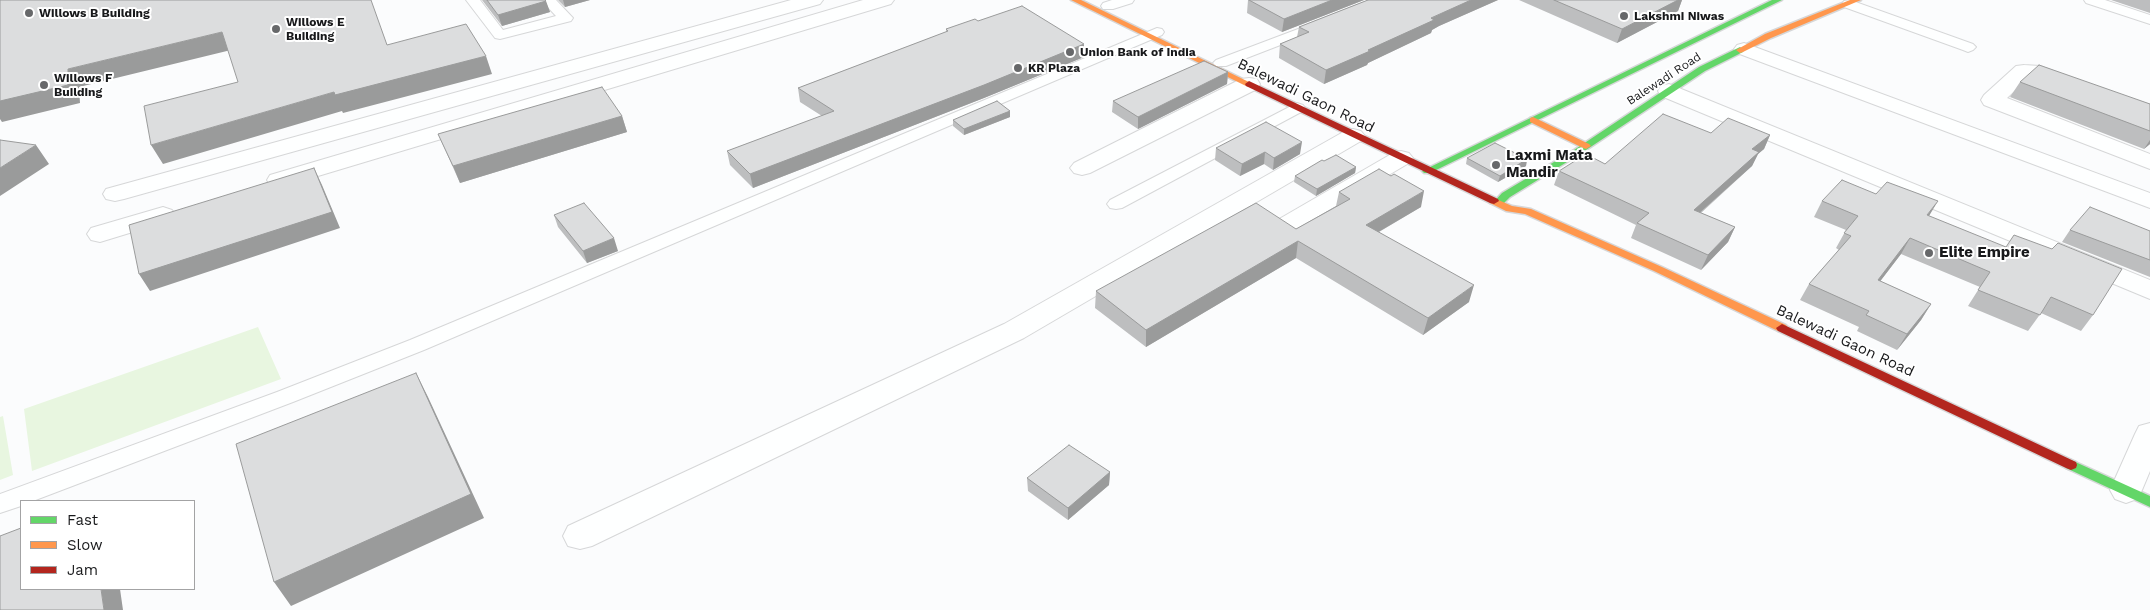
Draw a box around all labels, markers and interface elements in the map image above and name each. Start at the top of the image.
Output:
place label: Willows B Building [39,6,150,20]
marker: Willows B Building [23,7,35,19]
place label: Lakshmi Niwas [1634,9,1724,23]
marker: Lakshmi Niwas [1618,10,1630,22]
place label: Willows E Building [286,15,344,43]
marker: Willows E Building [270,23,282,35]
place label: Union Bank of India [1080,45,1196,59]
marker: Union Bank of India [1064,46,1076,58]
street label: Balewadi Road [1624,50,1704,108]
street label: Balewadi Gaon Road [1235,55,1377,137]
place label: KR Plaza [1028,61,1080,75]
marker: KR Plaza [1012,62,1024,74]
place label: Willows F Building [54,71,112,99]
marker: Willows F Building [38,79,50,91]
place label: Laxmi Mata Mandir [1506,147,1593,182]
marker: Laxmi Mata Mandir [1490,159,1502,171]
place label: Elite Empire [1939,244,2030,262]
marker: Elite Empire [1923,247,1935,259]
street label: Balewadi Gaon Road [1773,301,1917,381]
legend [20,500,195,590]
text: Fast [67,511,98,529]
text: Slow [67,536,103,554]
text: Jam [67,561,98,579]

